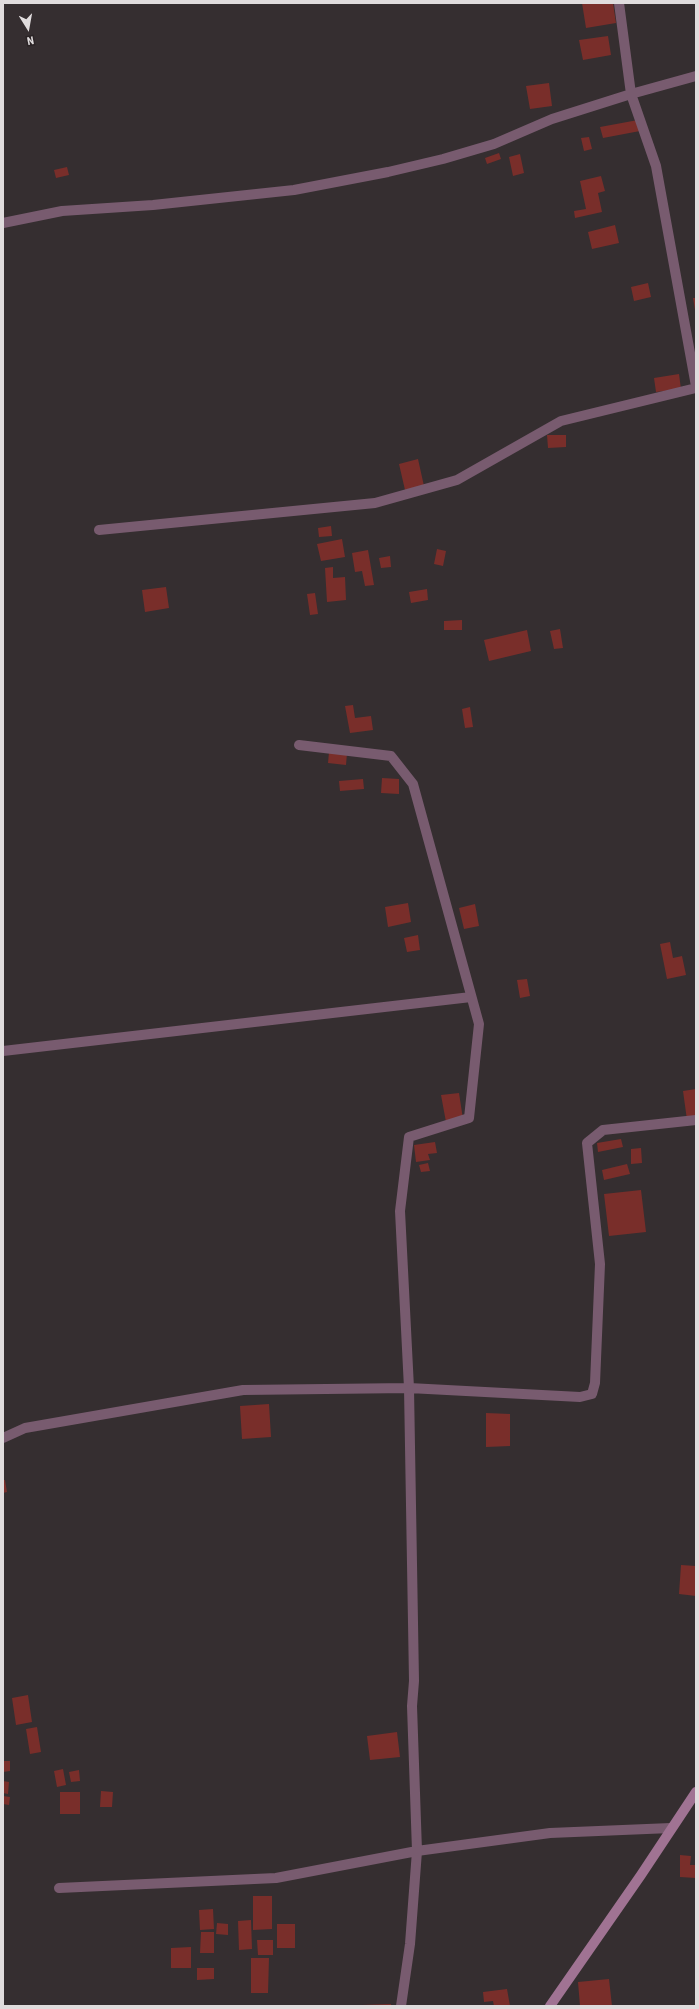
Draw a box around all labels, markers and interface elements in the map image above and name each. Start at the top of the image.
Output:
north arrow [8,8,48,48]
text: N [26,33,35,47]

